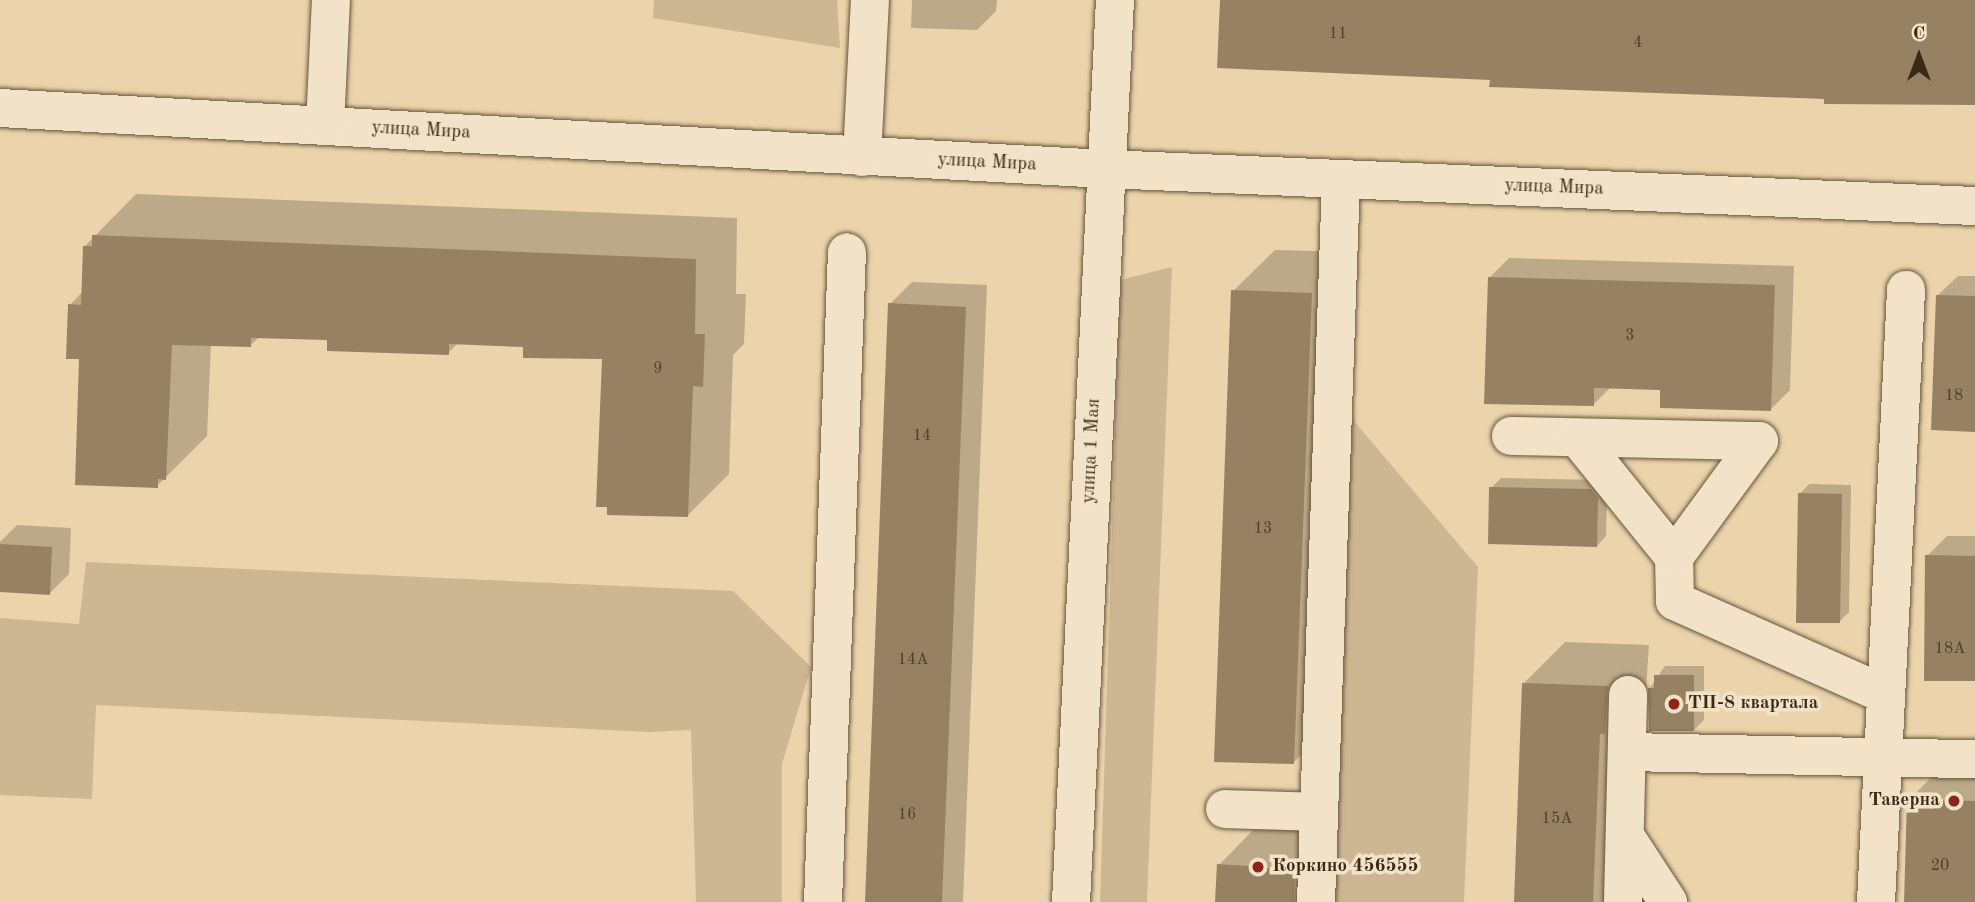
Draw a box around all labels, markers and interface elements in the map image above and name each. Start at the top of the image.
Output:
north arrow [1884,21,1954,91]
house number: 11 [1329,24,1347,44]
text: С [1913,25,1925,44]
house number: 4 [1633,33,1643,53]
street label: улица Мира [371,117,471,145]
street label: улица Мира [937,149,1037,177]
street label: улица Мира [1504,175,1604,201]
house number: 3 [1625,326,1635,346]
house number: 9 [653,359,663,379]
house number: 18 [1945,386,1963,406]
street label: улица 1 Мая [1078,398,1106,504]
house number: 14 [913,426,931,446]
house number: 13 [1254,519,1272,539]
house number: 18А [1935,639,1965,659]
house number: 14А [898,650,928,670]
place label: ТП-8 квартала [1688,693,1818,715]
marker: ТП-8 квартала [1666,696,1682,712]
place label: Таверна [1869,790,1940,812]
marker: Таверна [1946,793,1962,809]
house number: 16 [898,805,916,825]
house number: 15А [1542,809,1572,829]
place label: Коркино 456555 [1272,856,1419,878]
house number: 20 [1931,856,1949,876]
marker: Коркино 456555 [1250,859,1266,875]

